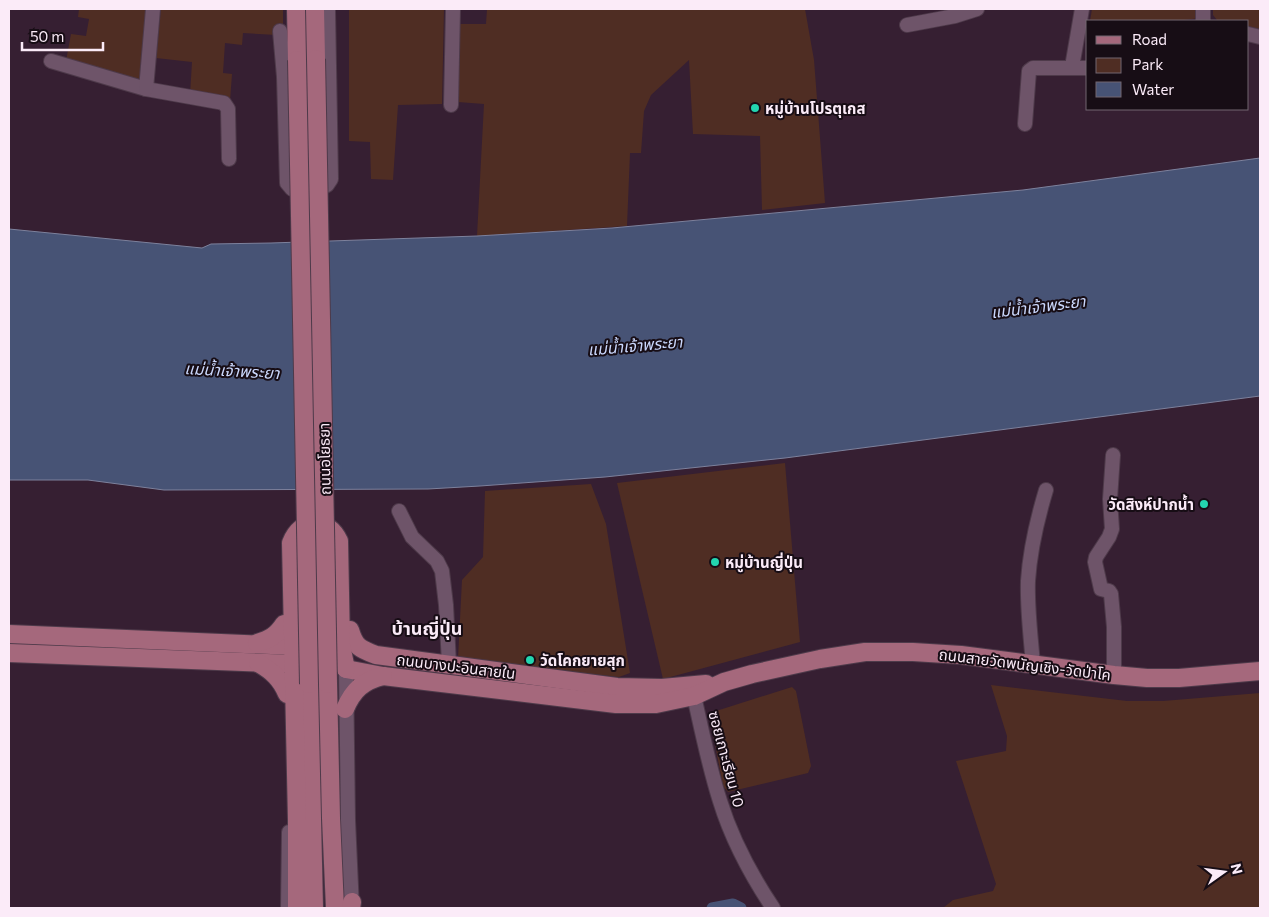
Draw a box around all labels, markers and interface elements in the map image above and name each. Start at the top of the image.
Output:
scale bar [22,20,104,52]
legend [1086,20,1249,110]
text: 50 m [30,27,64,45]
text: Road [1132,30,1167,48]
text: Park [1132,55,1163,73]
text: Water [1132,80,1174,98]
place label: หมู่บ้านโปรตุเกส [765,99,866,119]
marker: หมู่บ้านโปรตุเกส [749,102,761,114]
water label: แม่น้ำเจ้าพระยา [990,290,1088,321]
water label: แม่น้ำเจ้าพระยา [587,330,685,359]
water label: แม่น้ำเจ้าพระยา [184,357,281,382]
street label: ถนนอโยธยา [314,423,334,495]
place label: วัดสิงห์ปากน้ำ [1108,494,1194,513]
marker: วัดสิงห์ปากน้ำ [1198,498,1210,510]
place label: หมู่บ้านญี่ปุ่น [725,552,803,573]
marker: หมู่บ้านญี่ปุ่น [709,556,721,568]
district label: บ้านญี่ปุ่น [392,616,462,640]
street label: ถนนสายวัดพนัญเชิง-วัดป่าโค [938,645,1112,683]
street label: ถนนบางปะอินสายใน [396,650,516,682]
place label: วัดโคกยายสุก [540,651,625,670]
marker: วัดโคกยายสุก [524,654,536,666]
street label: ซอยเกาะเรียน 10 [705,709,749,809]
north arrow [1199,847,1249,897]
text: N [1228,862,1247,876]

